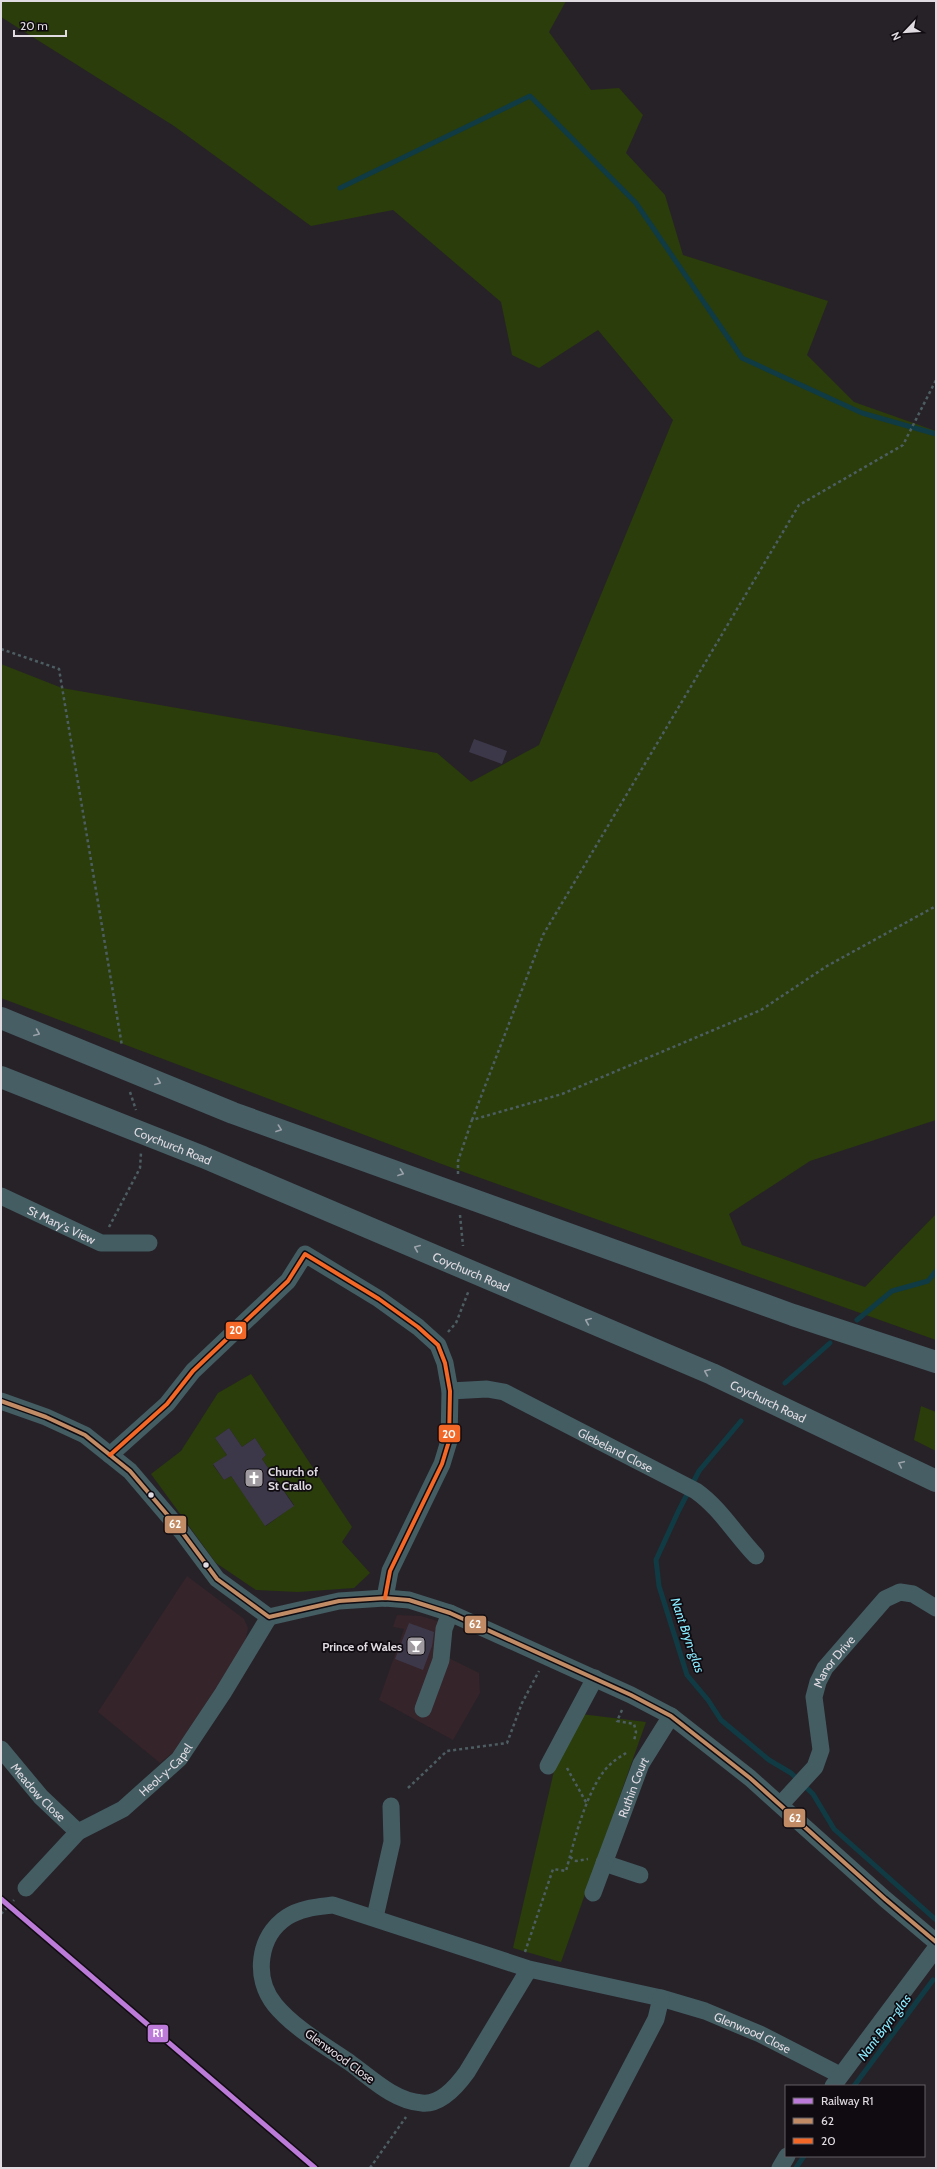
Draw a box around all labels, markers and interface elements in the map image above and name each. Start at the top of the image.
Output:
scale bar [14,12,66,38]
north arrow [885,12,925,52]
text: 20 m [20,18,48,33]
text: N [888,30,904,43]
one-way arrow [33,1028,41,1036]
one-way arrow [153,1077,161,1085]
street label: Coychurch Road [132,1123,214,1167]
one-way arrow [275,1125,282,1133]
one-way arrow [397,1169,404,1177]
street label: St Mary's View [25,1202,98,1247]
one-way arrow [413,1245,421,1253]
street label: Coychurch Road [431,1248,512,1294]
one-way arrow [584,1318,591,1326]
line badge: 20 [225,1321,247,1340]
text: 20 [229,1323,243,1337]
one-way arrow [704,1369,711,1377]
street label: Coychurch Road [728,1376,809,1425]
line badge: 20 [438,1424,461,1443]
street label: Glebeland Close [576,1424,656,1475]
text: 20 [442,1427,456,1441]
one-way arrow [897,1461,905,1469]
place label: Church of St Crallo [268,1464,318,1493]
church icon: Church of St Crallo [243,1467,265,1489]
unlabelled marker [146,1490,156,1500]
line badge: 62 [164,1515,187,1534]
text: 62 [169,1517,181,1531]
unlabelled marker [201,1560,211,1570]
water label: Nant Bryn-glas [668,1595,708,1675]
line badge: 62 [464,1615,487,1634]
text: 62 [469,1617,481,1631]
street label: Manor Drive [809,1632,858,1689]
bar icon: Prince of Wales [405,1635,427,1657]
place label: Prince of Wales [322,1639,402,1654]
street label: Heol-y-Capel [136,1740,195,1799]
street label: Ruthin Court [614,1754,651,1820]
street label: Meadow Close [8,1760,69,1824]
line badge: 62 [783,1808,806,1828]
text: 62 [789,1811,801,1825]
water label: Nant Bryn-glas [854,1991,914,2063]
street label: Glenwood Close [712,2008,794,2056]
line badge: R1 [147,2024,169,2043]
text: R1 [153,2026,163,2040]
street label: Glenwood Close [302,2026,378,2086]
legend [785,2085,925,2157]
text: Railway R1 [821,2093,873,2108]
text: 62 [821,2113,834,2128]
text: 20 [821,2133,836,2148]

